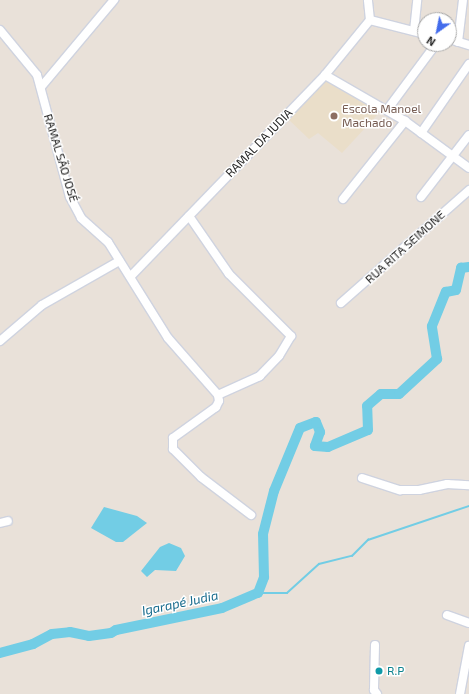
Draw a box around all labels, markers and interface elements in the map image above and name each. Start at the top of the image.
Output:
north arrow [417,12,457,52]
text: N [424,34,438,49]
place label: Escola Manoel Machado [342,102,421,130]
street label: RAMAL DA JUDIA [222,105,296,181]
marker: Escola Manoel Machado [329,111,339,121]
street label: RAMAL SÃO JOSÉ [41,112,81,204]
street label: RUA RITA SEIMONE [362,207,448,287]
water label: Igarapé Judia [140,587,220,619]
place label: R.P [387,664,404,678]
marker: R.P [374,666,384,676]

